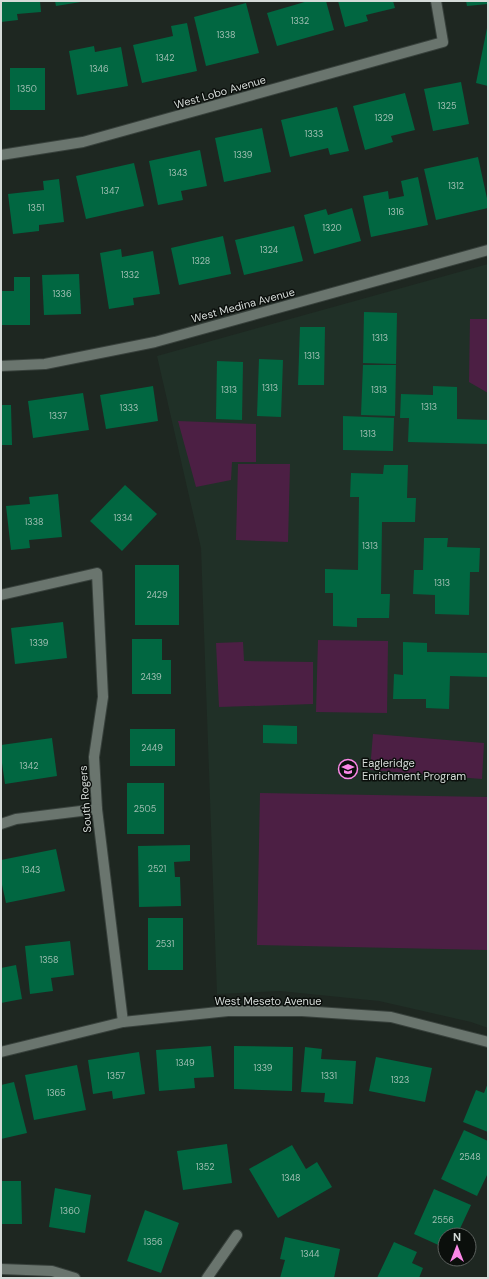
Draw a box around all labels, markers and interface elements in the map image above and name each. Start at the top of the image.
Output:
house number: 1332 [291,15,309,27]
house number: 1338 [217,29,235,41]
house number: 1342 [156,52,174,64]
house number: 1346 [89,63,109,75]
street label: West Lobo Avenue [173,72,267,112]
house number: 1350 [17,83,37,95]
house number: 1325 [438,100,456,112]
house number: 1329 [375,112,394,124]
house number: 1333 [305,128,323,140]
house number: 1339 [234,149,253,161]
house number: 1343 [169,167,187,179]
house number: 1312 [448,180,464,192]
house number: 1347 [101,185,119,197]
house number: 1351 [28,202,44,214]
house number: 1316 [388,206,405,218]
house number: 1320 [322,222,342,234]
house number: 1324 [260,244,279,256]
house number: 1328 [192,255,210,267]
house number: 1332 [121,269,139,281]
street label: West Medina Avenue [190,284,296,326]
house number: 1336 [52,288,72,300]
house number: 1313 [372,332,388,344]
house number: 1313 [304,350,320,362]
house number: 1313 [262,382,278,394]
house number: 1313 [221,384,237,396]
house number: 1313 [371,384,387,396]
house number: 1313 [421,401,437,413]
house number: 1333 [120,402,138,414]
house number: 1337 [49,410,67,422]
house number: 1313 [360,428,376,440]
house number: 1334 [114,512,133,524]
house number: 1338 [25,516,43,528]
house number: 1313 [362,540,378,552]
house number: 1313 [434,577,450,589]
house number: 2429 [146,589,168,601]
house number: 1339 [30,637,49,649]
house number: 2439 [140,671,162,683]
house number: 2449 [141,742,163,754]
place label: Eagleridge Enrichment Program [362,756,466,783]
school or university icon: Eagleridge Enrichment Program [337,758,359,780]
house number: 1342 [20,760,38,772]
street label: South Rogers [76,765,94,833]
house number: 2505 [134,803,156,815]
house number: 2521 [148,863,166,875]
house number: 1343 [22,864,40,876]
house number: 2531 [156,938,175,950]
house number: 1358 [39,954,59,966]
street label: West Meseto Avenue [215,994,321,1008]
house number: 1349 [175,1057,195,1069]
house number: 1339 [254,1062,273,1074]
house number: 1357 [107,1070,125,1082]
house number: 1331 [321,1070,337,1082]
house number: 1323 [391,1074,409,1086]
house number: 1365 [46,1087,66,1099]
house number: 2548 [459,1151,481,1163]
house number: 1352 [196,1161,214,1173]
house number: 1348 [281,1172,301,1184]
house number: 1360 [60,1205,80,1217]
house number: 2556 [432,1214,454,1226]
north arrow [437,1227,477,1267]
text: N [453,1230,461,1244]
house number: 1356 [143,1236,163,1248]
house number: 1344 [300,1248,320,1260]

